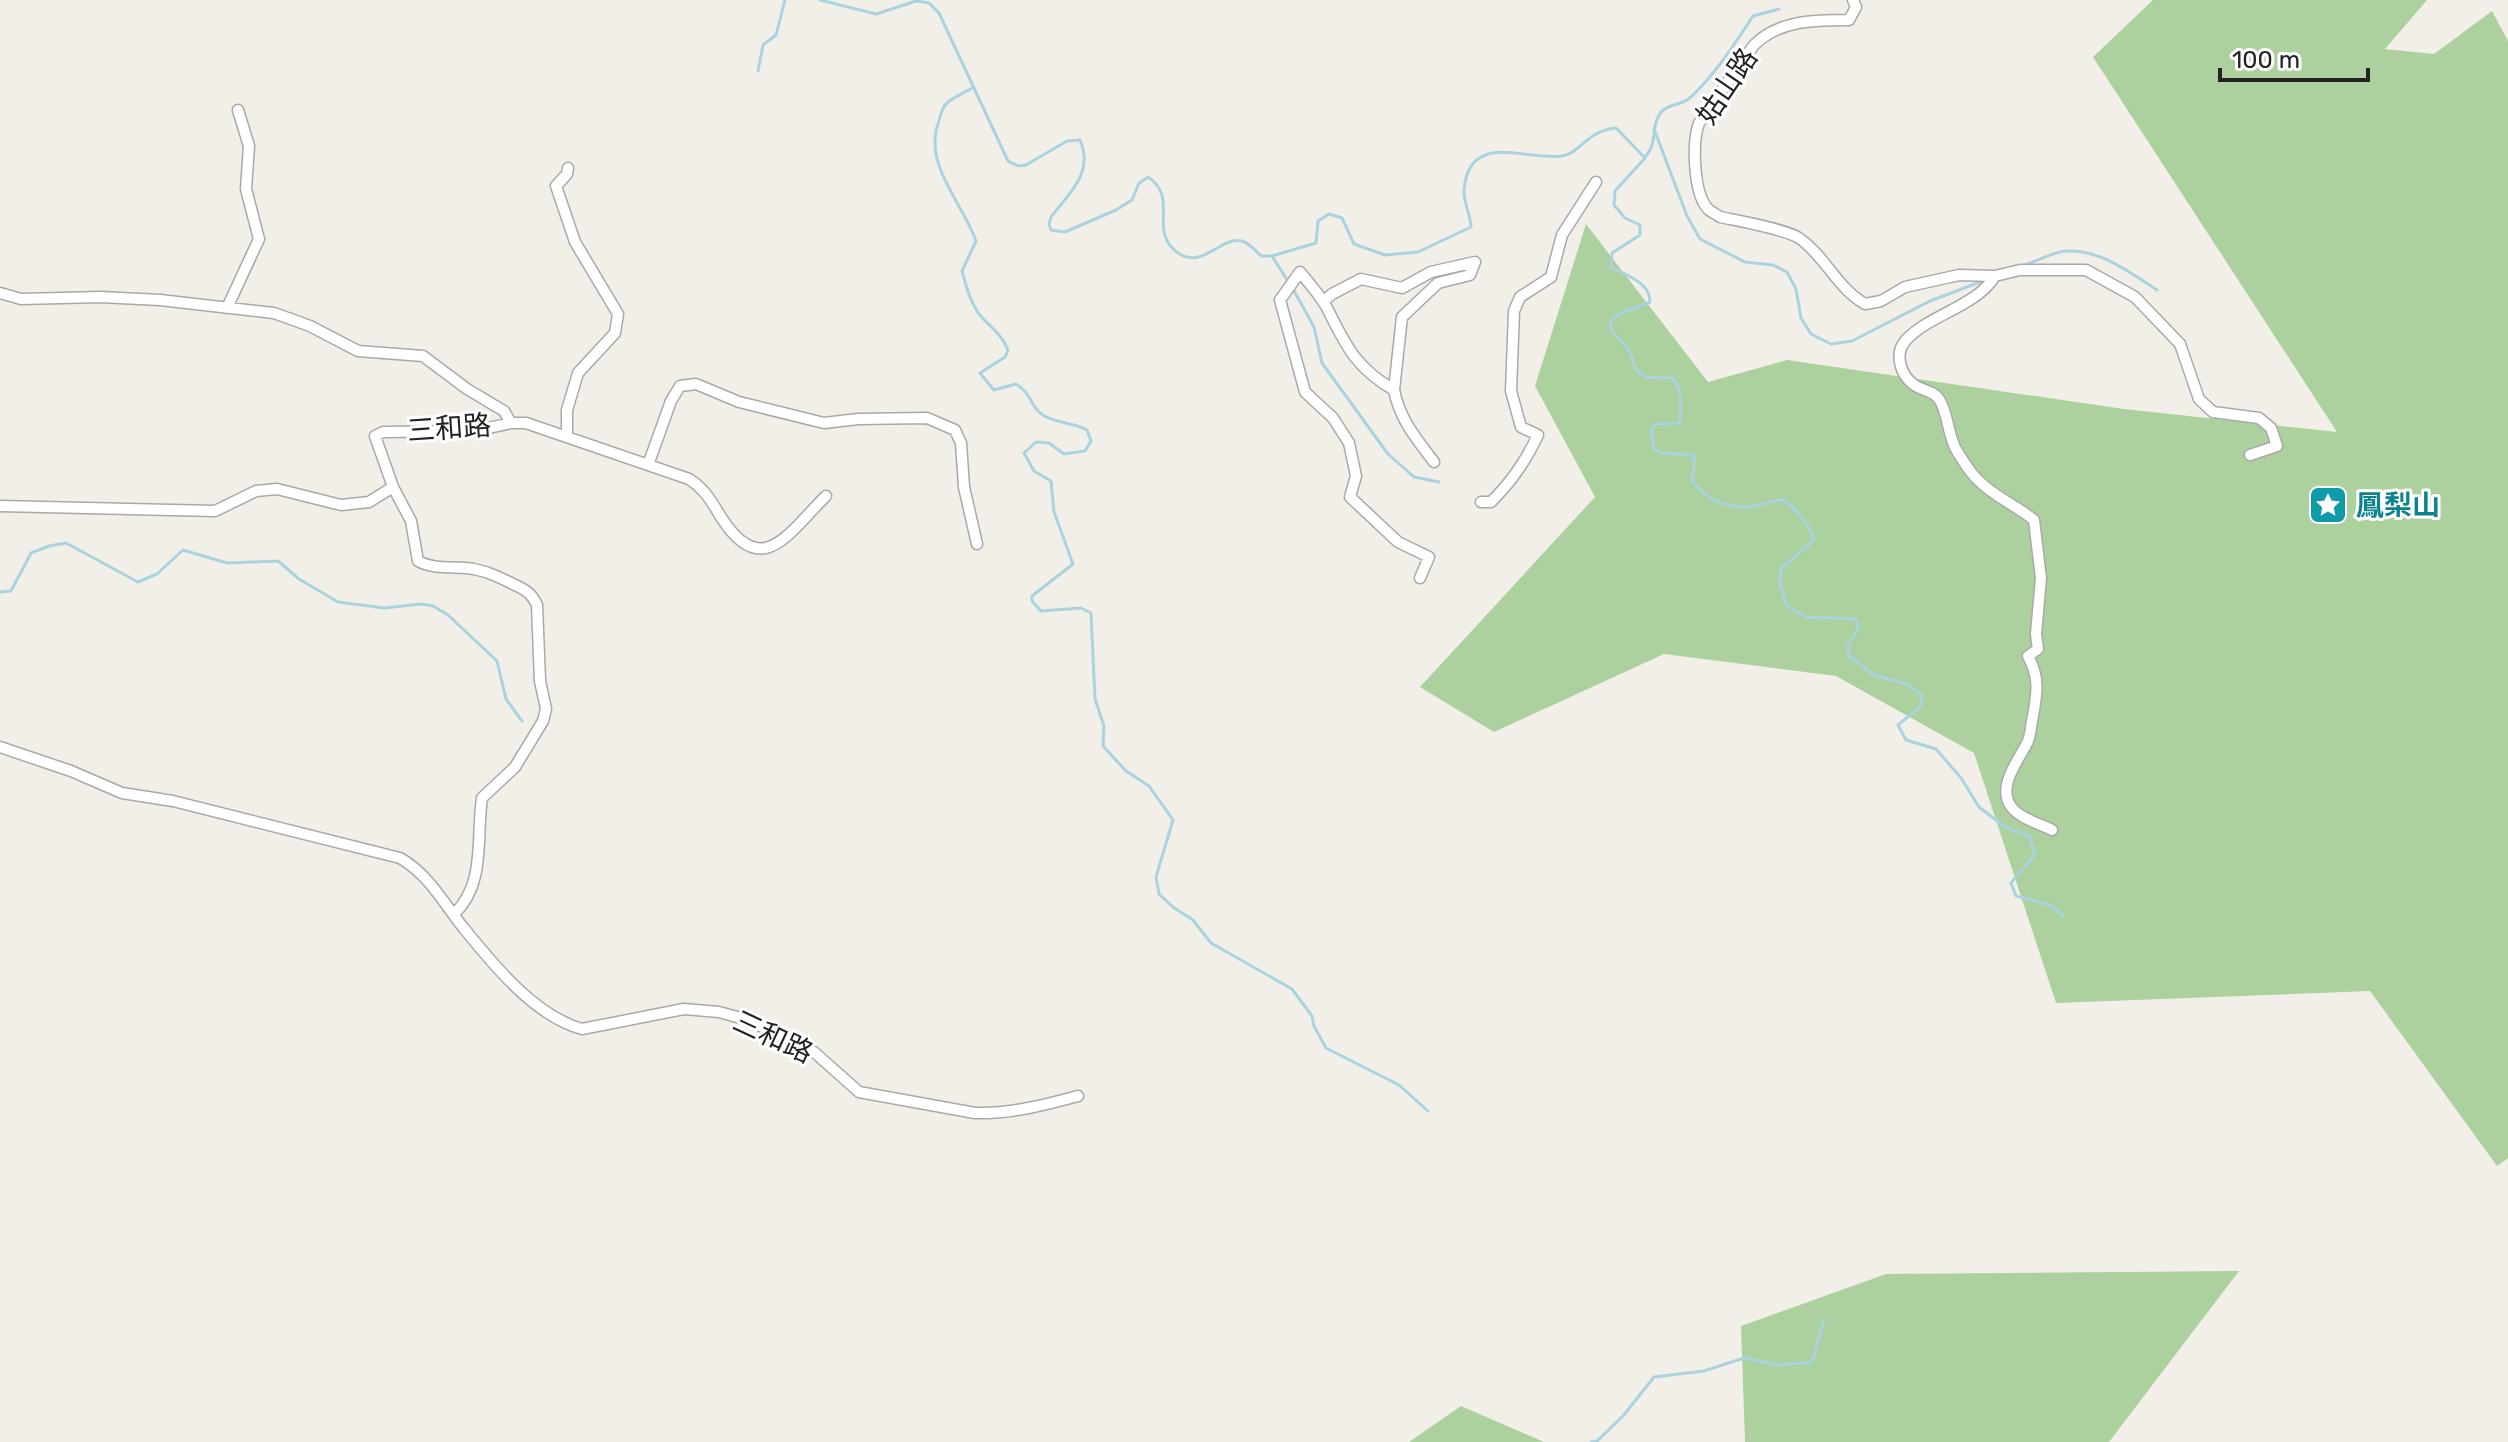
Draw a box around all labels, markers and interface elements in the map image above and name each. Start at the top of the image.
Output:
scale bar [2220,32,2368,82]
street label: 姑山路 [1690,42,1764,130]
text: 100 m [2232,46,2300,74]
street label: 三和路 [406,409,492,447]
place icon: 鳳梨山 [2307,484,2349,526]
place label: 鳳梨山 [2356,489,2440,522]
street label: 三和路 [728,1004,818,1070]

